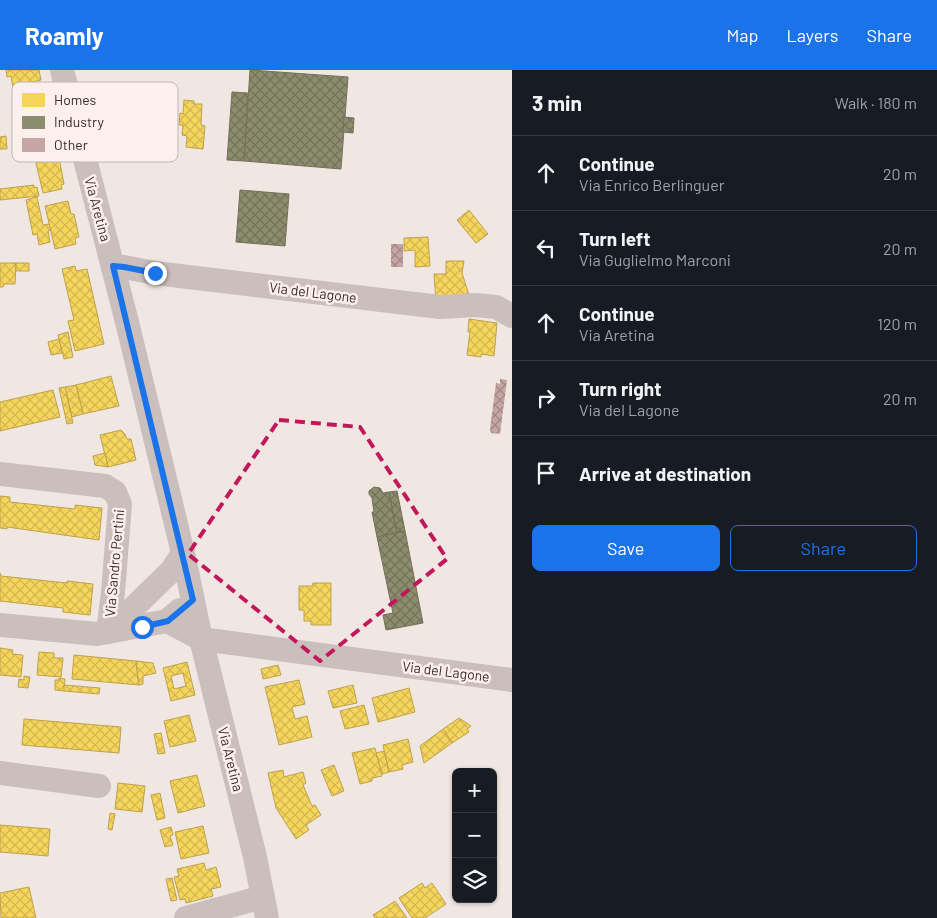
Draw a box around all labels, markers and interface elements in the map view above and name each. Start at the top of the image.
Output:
text: Roamly [25,21,104,50]
text: Map [726,24,758,46]
text: Layers [786,24,839,46]
text: Share [867,24,912,46]
legend [12,82,178,162]
text: 3 min [532,90,582,115]
text: Homes [54,91,97,108]
text: Walk · 180 m [835,93,917,112]
text: Industry [54,113,105,130]
text: Other [54,136,88,153]
text: Continue [579,152,655,175]
icon: ahead [532,159,560,187]
text: 20 m [883,164,917,183]
street label: Via Aretina [81,175,115,243]
text: Via Enrico Berlinguer [579,175,725,194]
text: Turn left [579,227,650,250]
icon: left [532,234,560,262]
text: 20 m [883,239,917,258]
text: Via Guglielmo Marconi [579,250,731,269]
route end [144,262,167,285]
street label: Via del Lagone [268,278,358,306]
text: Continue [579,302,655,325]
icon: ahead [532,309,560,337]
text: 120 m [877,314,917,333]
text: Via Aretina [579,325,654,344]
text: Turn right [579,377,661,400]
icon: right [532,384,560,412]
text: 20 m [883,389,917,408]
text: Via del Lagone [579,400,680,419]
icon: arrive [532,459,560,487]
text: Arrive at destination [579,462,751,485]
street label: Via Sandro Pertini [101,508,127,618]
button: Save [532,525,720,571]
button: Share [730,525,917,571]
route start [131,616,154,639]
street label: Via del Lagone [401,657,491,685]
street label: Via Aretina [215,725,247,793]
map controls [452,768,497,903]
button: + [452,768,497,813]
button: − [452,813,497,858]
button: layers [452,858,497,903]

